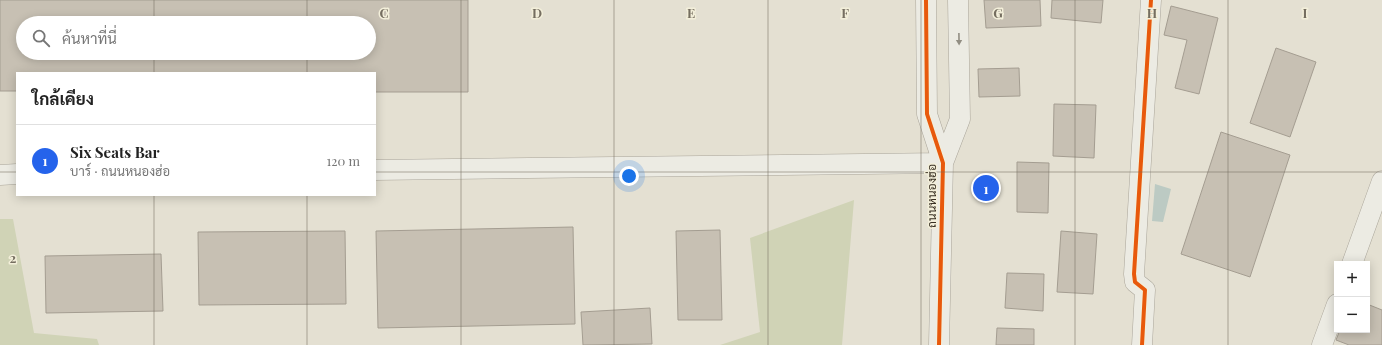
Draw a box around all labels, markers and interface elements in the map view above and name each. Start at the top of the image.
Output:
text: C [379,4,389,21]
text: D [532,4,542,21]
text: E [687,4,695,21]
text: F [841,4,849,21]
text: G [993,4,1003,21]
text: H [1147,4,1157,21]
text: I [1303,4,1308,21]
search box [16,16,376,60]
icon: search [30,27,52,49]
text: ค้นหาที่นี่ [62,28,117,48]
one-way arrow [956,33,962,46]
text: ใกล้เคียง [32,87,94,109]
text: Six Seats Bar [70,142,160,162]
text: 1 [43,152,47,169]
text: 120 m [326,152,360,169]
text: บาร์ · ถนนหนองฮ่อ [70,162,170,179]
street label: ถนนหนองฮ่อ [923,164,939,228]
your location [619,166,639,186]
pin: 1 [973,173,999,203]
text: 2 [10,249,17,266]
map controls [1334,261,1370,333]
button: + [1334,261,1370,297]
button: − [1334,297,1370,333]

